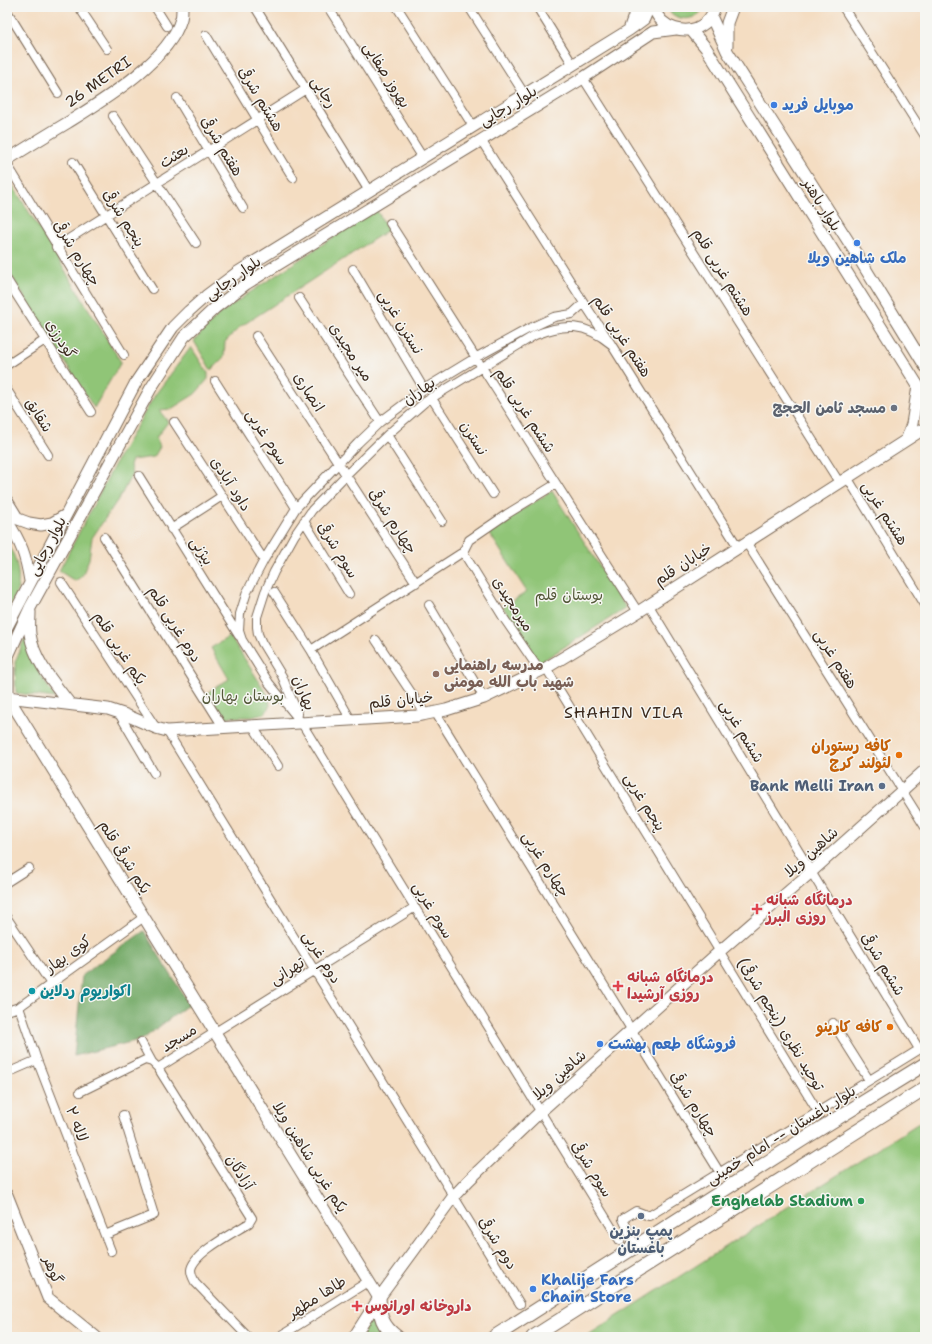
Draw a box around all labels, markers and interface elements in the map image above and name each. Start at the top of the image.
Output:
street label: بهروز صفایی [359,38,415,112]
street label: 26 METRI [61,52,135,112]
street label: هشتم شرقی [232,62,289,136]
street label: رجایی [307,72,341,112]
street label: بلوار رجایی [475,81,541,131]
place label: موبایل فرید [782,95,854,115]
marker: موبایل فرید [769,100,779,110]
street label: هفتم شرقی [195,112,249,181]
street label: بعثت [156,139,192,173]
street label: بلوار باهنر [797,173,846,235]
street label: پنجم شرقی [97,185,150,252]
street label: چهارم شرقی [48,216,106,290]
street label: هشتم غربی قلم [686,224,758,321]
marker: ملک شاهین ویلا [852,238,862,248]
place label: ملک شاهین ویلا [808,248,907,268]
street label: بلوار رجایی [201,251,265,305]
street label: نسترن غربی [374,286,428,358]
street label: هفتم غربی قلم [586,291,656,382]
street label: گودرزی [41,315,81,363]
street label: میر مجیدی [324,319,378,385]
street label: ششم غربی قلم [488,364,560,457]
street label: انصاری [289,368,329,416]
street label: بهاران [398,372,440,410]
street label: شقایق [21,394,57,436]
place label: مسجد ثامن الحجج [773,398,886,418]
marker: مسجد ثامن الحجج [889,403,899,413]
street label: سوم غربی [240,405,293,470]
street label: نسترن [455,417,493,459]
street label: داود آبادی [206,453,256,515]
street label: هشتم غربی [856,477,913,550]
street label: چهارم شرقی [364,484,422,558]
street label: بلوار رجایی [23,513,71,579]
street label: سوم شرقی [311,517,364,583]
street label: بیژنی [186,533,218,569]
street label: خیابان قلم [650,538,717,592]
street label: میرمجیدی [488,573,538,635]
street label: دوم غربی قلم [142,582,206,667]
park label: بوستان قلم [535,585,603,607]
street label: یکم غربی قلم [87,608,151,689]
street label: هفتم غربی [808,625,862,694]
place label: مدرسه راهنمایی شهید باب الله مومنی [444,655,574,692]
marker: مدرسه راهنمایی شهید باب الله مومنی [431,669,441,679]
street label: بهاران [288,672,320,714]
park label: بوستان بهاران [202,686,284,706]
street label: خیابان قلم [368,687,434,715]
street label: ششم غربی [714,696,769,767]
district label: SHAHIN VILA [564,702,684,723]
place label: کافه رستوران لئولند کرج [811,736,891,773]
marker: کافه رستوران لئولند کرج [894,750,904,760]
street label: پنجم غربی [618,769,670,836]
place label: Bank Melli Iran [750,776,874,796]
marker: Bank Melli Iran [877,781,887,791]
street label: یکم شرقی قلم [93,816,156,899]
street label: شاهین ویلا [780,822,842,882]
street label: چهارم غربی [517,827,574,901]
street label: سوم غربی [406,878,458,943]
place label: درمانگاه شبانه روزی البرز [764,890,852,927]
marker: درمانگاه شبانه روزی البرز [751,903,763,915]
street label: دوم غربی [296,927,346,988]
street label: ششم شرقی [855,928,910,1000]
street label: کوی بهار [40,930,95,978]
street label: تهرانی [266,952,309,989]
street label: توحید نظری (پنجم شرقی) [731,953,830,1096]
place label: درمانگاه شبانه روزی آرشیدا [627,967,713,1004]
marker: درمانگاه شبانه روزی آرشیدا [612,980,624,992]
place label: اکواریوم ردلاین [40,981,131,1002]
marker: اکواریوم ردلاین [27,986,37,996]
place label: کافه کارینو [814,1017,882,1037]
street label: مسجد [157,1019,201,1057]
marker: کافه کارینو [885,1022,895,1032]
place label: فروشگاه طعم بهشت [608,1034,736,1055]
marker: فروشگاه طعم بهشت [595,1039,605,1049]
street label: شاهین ویلا [528,1045,590,1105]
street label: چهارم شرقی [665,1067,723,1141]
street label: بلوار باغستان -- امام خمینی [702,1081,860,1190]
street label: یکم غربی شاهین ویلا [266,1098,352,1217]
street label: لاله ۲ [61,1103,93,1145]
street label: سوم شرقی [565,1136,618,1202]
street label: آزادگان [221,1150,259,1195]
place label: Enghelab Stadium [711,1191,853,1211]
marker: Enghelab Stadium [856,1196,866,1206]
marker: پمپ بنزین باغستان [636,1211,646,1221]
street label: دوم شرقی [472,1212,523,1274]
place label: پمپ بنزین باغستان [609,1221,673,1258]
street label: گوهر [38,1251,68,1287]
place label: Khalije Fars Chain Store [541,1270,634,1307]
street label: طاها مطهر [282,1271,350,1324]
marker: Khalije Fars Chain Store [528,1284,538,1294]
place label: داروخانه اورانوس [365,1296,471,1316]
marker: داروخانه اورانوس [352,1301,362,1311]

